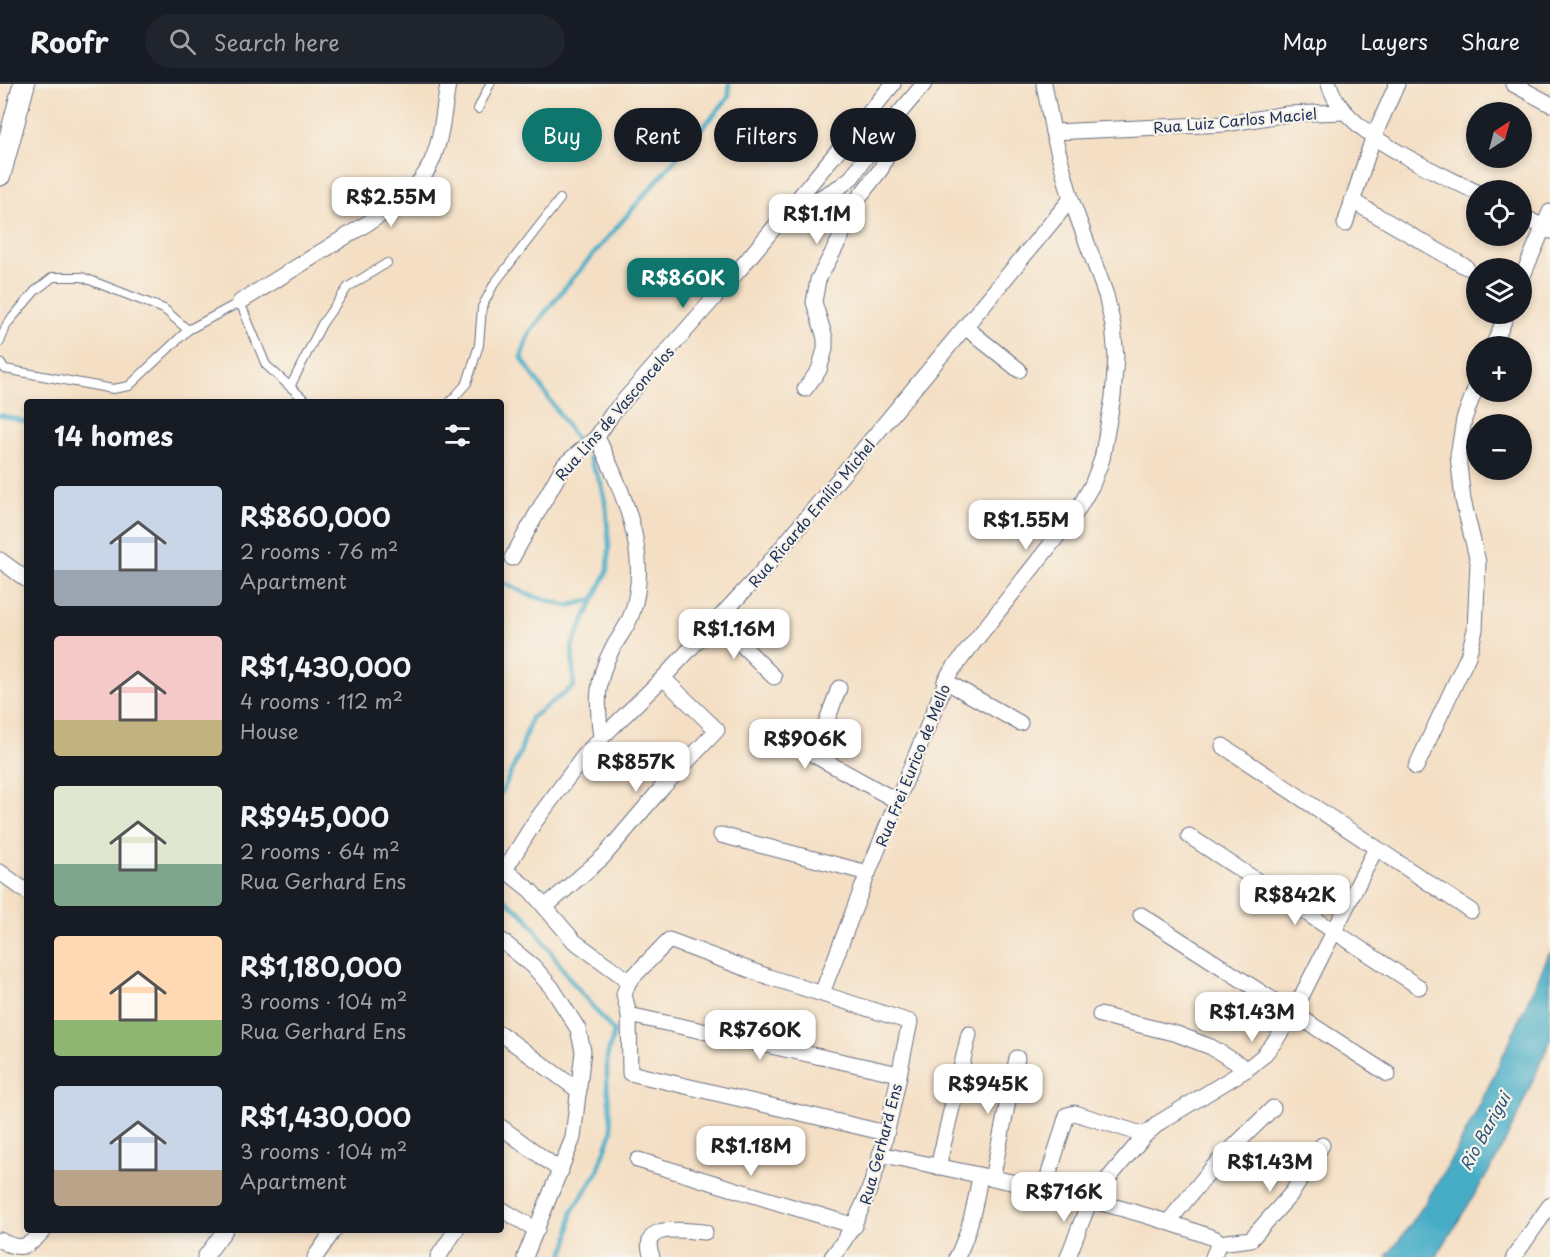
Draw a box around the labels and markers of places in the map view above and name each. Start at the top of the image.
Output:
pin: R$2.55M [336,177,446,228]
pin: R$1.1M [768,194,866,245]
pin: R$860K [634,258,732,309]
pin: R$1.55M [971,500,1081,551]
pin: R$1.16M [679,609,789,660]
pin: R$906K [756,719,854,770]
pin: R$857K [587,742,685,793]
pin: R$842K [1246,875,1344,926]
pin: R$1.43M [1197,992,1307,1043]
pin: R$760K [711,1010,809,1061]
pin: R$945K [939,1064,1037,1115]
pin: R$1.18M [696,1126,806,1177]
pin: R$1.43M [1215,1142,1325,1193]
pin: R$716K [1015,1172,1113,1223]

